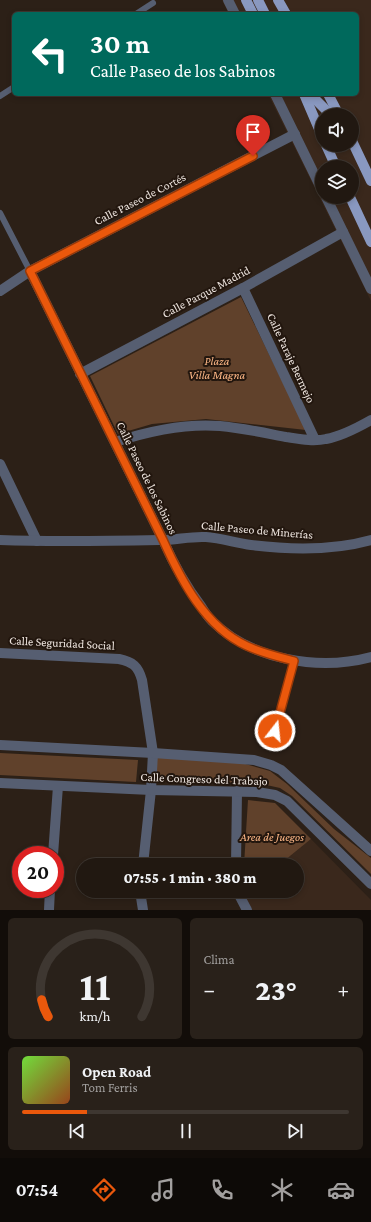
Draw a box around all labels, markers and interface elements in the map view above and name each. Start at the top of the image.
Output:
icon: left [24,28,76,80]
text: 30 m [90,28,150,59]
text: Calle Paseo de los Sabinos [90,61,275,81]
map controls [315,108,359,204]
button: sound [315,108,359,152]
pin [236,115,270,156]
icon: arrive [242,121,264,143]
button: layers [315,160,359,204]
street label: Calle Paseo de Cortés [92,170,188,228]
street label: Calle Parque Madrid [160,263,253,321]
street label: Calle Paraje Bermejo [264,311,318,405]
park label: Plaza Villa Magna [189,354,246,382]
street label: Calle Paseo de los Sabinos [114,419,180,537]
street label: Calle Paseo de Minerías [200,518,314,542]
street label: Calle Seguridad Social [9,633,115,653]
position arrow [254,710,296,752]
street label: Calle Congreso del Trabajo [140,770,268,788]
park label: Area de Juegos [239,830,304,844]
speed limit sign: 20 [12,846,64,898]
text: 07:55 · 1 min · 380 m [124,870,256,886]
text: Clima [204,952,234,967]
text: 11 [79,962,110,1008]
text: 23° [255,973,297,1006]
text: − [204,977,215,1002]
text: + [337,977,349,1002]
text: km/h [79,1007,110,1023]
text: Open Road [82,1064,151,1080]
text: Tom Ferris [82,1080,137,1095]
icon: previous [66,1120,88,1142]
icon: pause [175,1120,197,1142]
icon: next [284,1120,306,1142]
icon: directions [90,1176,118,1204]
icon: music [149,1176,177,1204]
icon: phone [208,1176,236,1204]
icon: climate [268,1176,296,1204]
icon: car [327,1176,355,1204]
text: 07:54 [16,1180,58,1200]

